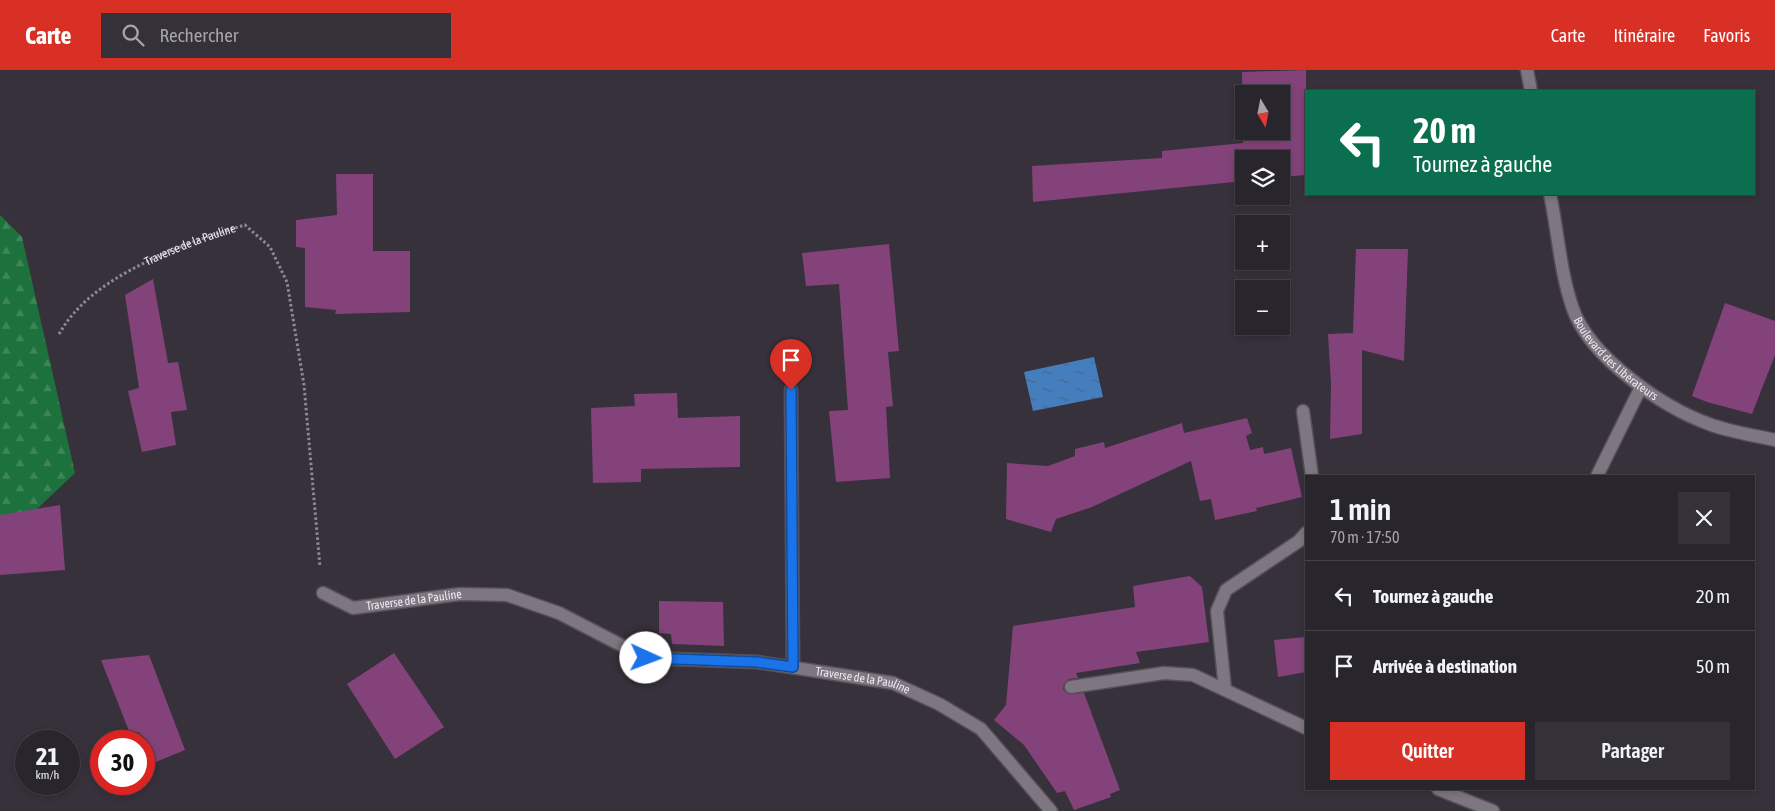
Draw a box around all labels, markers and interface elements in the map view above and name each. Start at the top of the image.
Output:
search box [101,13,451,58]
icon: search [119,21,147,49]
text: Carte [25,22,71,49]
text: Rechercher [159,24,238,46]
text: Carte [1551,25,1585,46]
text: Itinéraire [1613,25,1675,46]
text: Favoris [1703,25,1750,46]
north arrow [1235,85,1290,140]
map controls [1235,85,1290,335]
icon: left [1330,110,1395,175]
text: 20 m [1413,110,1476,150]
button: layers [1235,150,1290,205]
text: Tournez à gauche [1413,151,1552,177]
button: + [1235,215,1290,270]
street label: Traverse de la Pauline [142,221,237,269]
button: − [1235,280,1290,335]
street label: Boulevard des Libérateurs [1571,315,1661,403]
pin [770,339,812,390]
icon: arrive [777,346,805,374]
text: 1 min [1330,492,1391,526]
button: close [1678,492,1730,544]
text: 70 m · 17:50 [1330,528,1400,546]
icon: left [1330,582,1358,610]
text: Tournez à gauche [1373,585,1493,607]
text: 20 m [1696,585,1730,607]
street label: Traverse de la Pauline [365,587,463,613]
position arrow [619,631,671,683]
icon: arrive [1330,652,1358,680]
text: Arrivée à destination [1373,655,1517,677]
text: 50 m [1696,655,1730,677]
street label: Traverse de la Pauline [815,664,912,697]
button: Quitter [1330,722,1525,780]
button: Partager [1535,722,1730,780]
speed limit sign: 30 [90,730,155,795]
text: 21 [36,742,59,770]
text: km/h [36,768,59,782]

